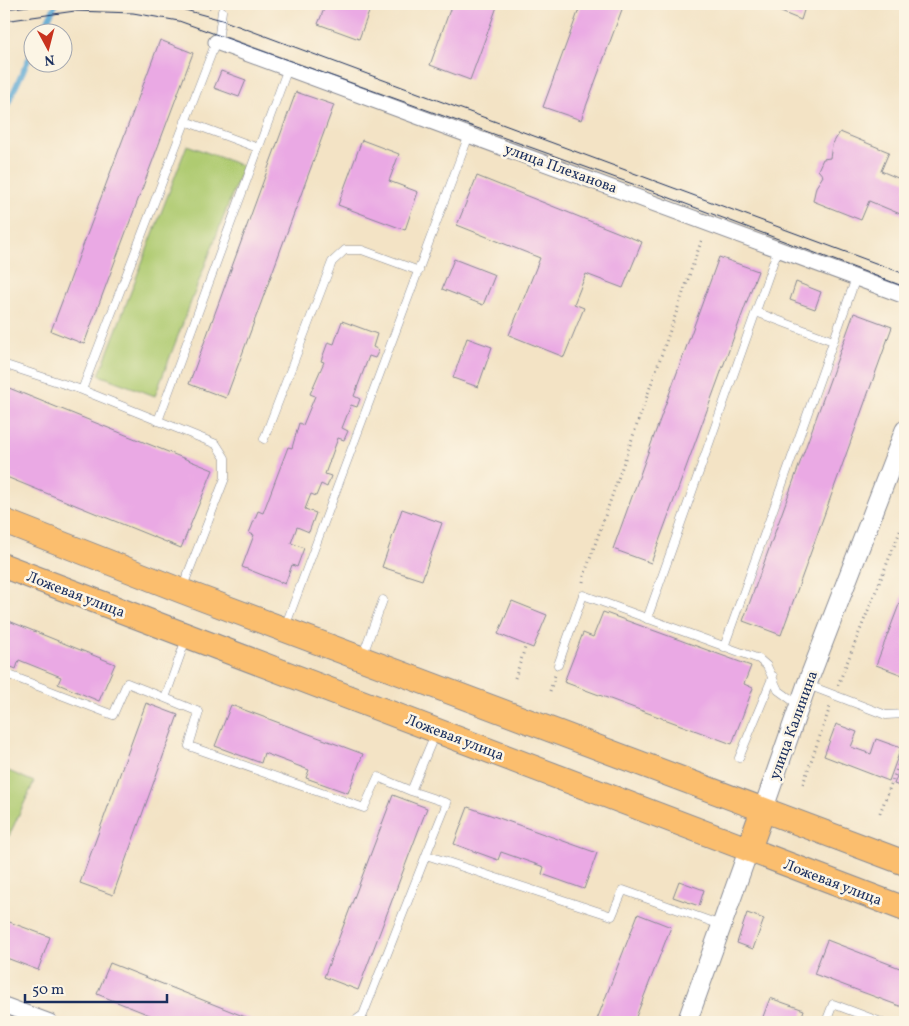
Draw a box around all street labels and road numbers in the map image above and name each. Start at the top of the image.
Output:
street label: улица Плеханова [501,139,620,200]
street label: Ложевая улица [23,567,128,624]
street label: улица Калинина [765,668,824,783]
street label: Ложевая улица [402,710,507,767]
street label: Ложевая улица [780,855,885,912]

